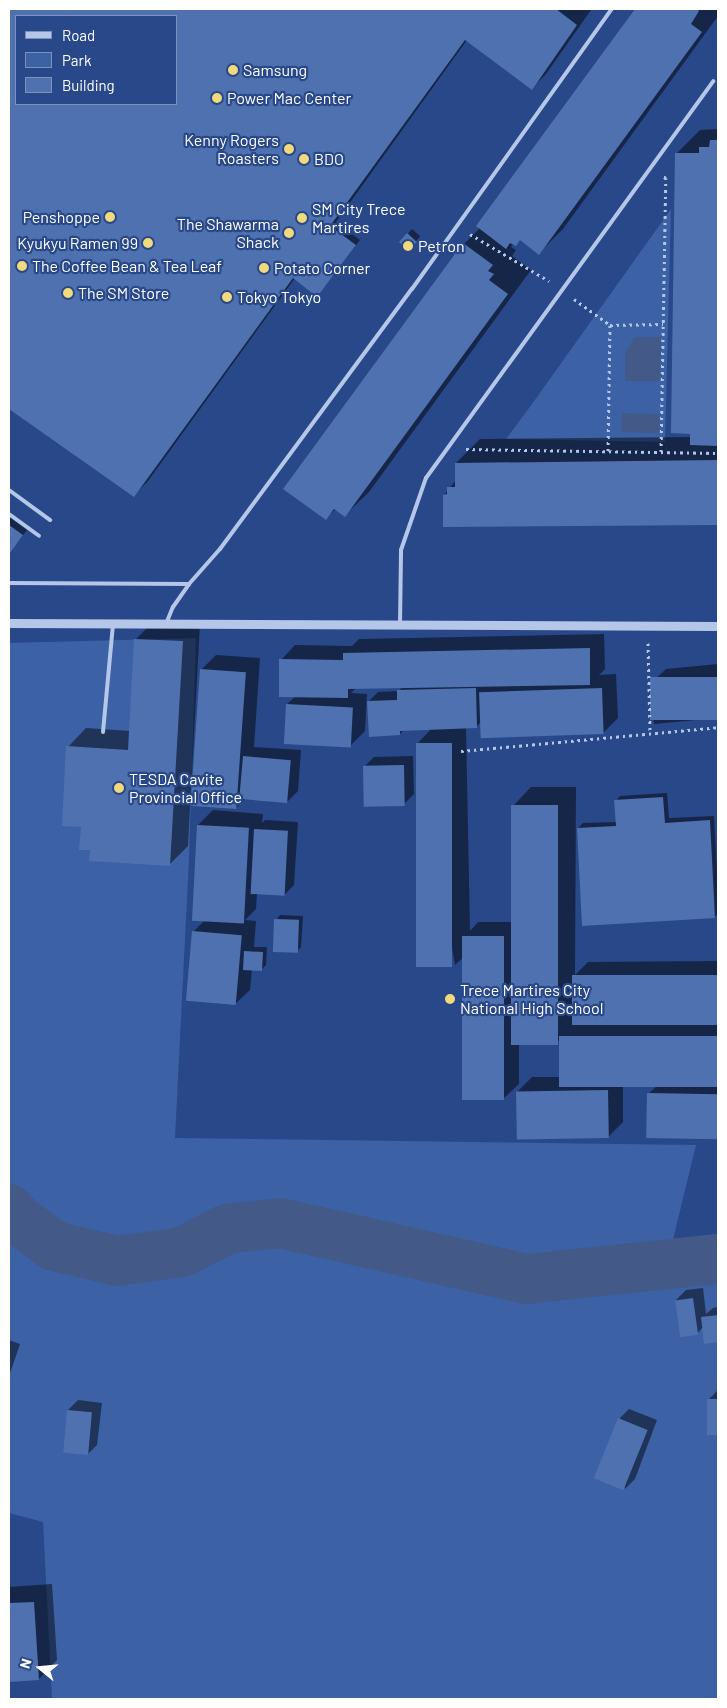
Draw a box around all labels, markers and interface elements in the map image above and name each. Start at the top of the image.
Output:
legend [15,15,178,105]
text: Road [62,26,95,44]
text: Park [62,51,91,69]
place label: Samsung [243,60,307,80]
marker: Samsung [227,64,239,76]
text: Building [62,76,115,94]
place label: Power Mac Center [227,88,351,108]
marker: Power Mac Center [211,92,223,104]
place label: Kenny Rogers Roasters [184,130,279,168]
marker: Kenny Rogers Roasters [283,143,295,155]
place label: BDO [314,149,344,169]
marker: BDO [298,153,310,165]
place label: SM City Trece Martires [312,199,406,237]
place label: Penshoppe [23,207,100,227]
marker: Penshoppe [104,211,116,223]
marker: SM City Trece Martires [296,212,308,224]
place label: The Shawarma Shack [177,214,279,252]
marker: The Shawarma Shack [283,227,295,239]
place label: Kyukyu Ramen 99 [17,233,138,253]
place label: Petron [418,236,465,256]
marker: Kyukyu Ramen 99 [142,237,154,249]
marker: Petron [402,240,414,252]
place label: The Coffee Bean & Tea Leaf [32,256,222,276]
place label: Potato Corner [274,258,370,278]
marker: The Coffee Bean & Tea Leaf [16,260,28,272]
marker: Potato Corner [258,262,270,274]
place label: The SM Store [78,283,169,303]
marker: The SM Store [62,287,74,299]
place label: Tokyo Tokyo [237,287,321,307]
marker: Tokyo Tokyo [221,291,233,303]
place label: TESDA Cavite Provincial Office [129,769,242,807]
marker: TESDA Cavite Provincial Office [113,782,125,794]
place label: Trece Martires City National High School [460,980,603,1018]
marker: Trece Martires City National High School [444,993,456,1005]
north arrow [15,1643,65,1693]
text: N [16,1657,35,1670]

